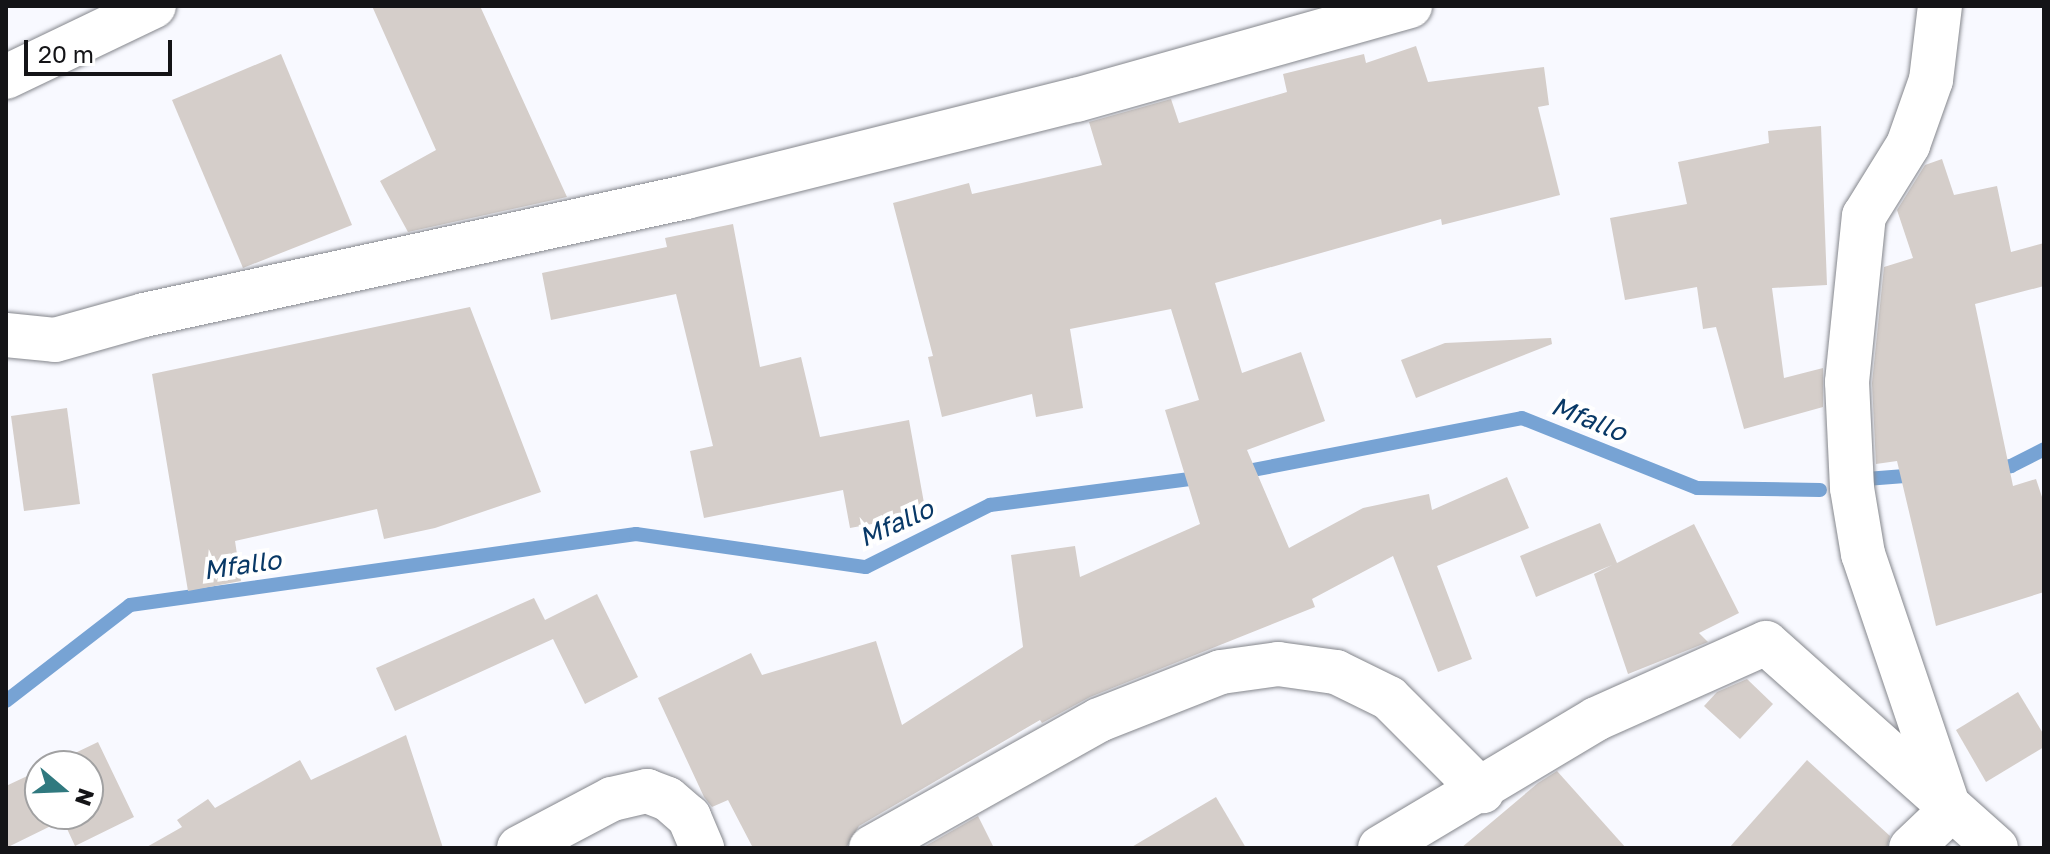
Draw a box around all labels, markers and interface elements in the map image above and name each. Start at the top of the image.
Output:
scale bar [28,24,176,74]
text: 20 m [38,39,94,68]
water label: Mfallo [1547,390,1631,448]
water label: Mfallo [854,493,938,553]
water label: Mfallo [201,544,283,586]
north arrow [24,750,104,830]
text: N [70,785,101,810]

